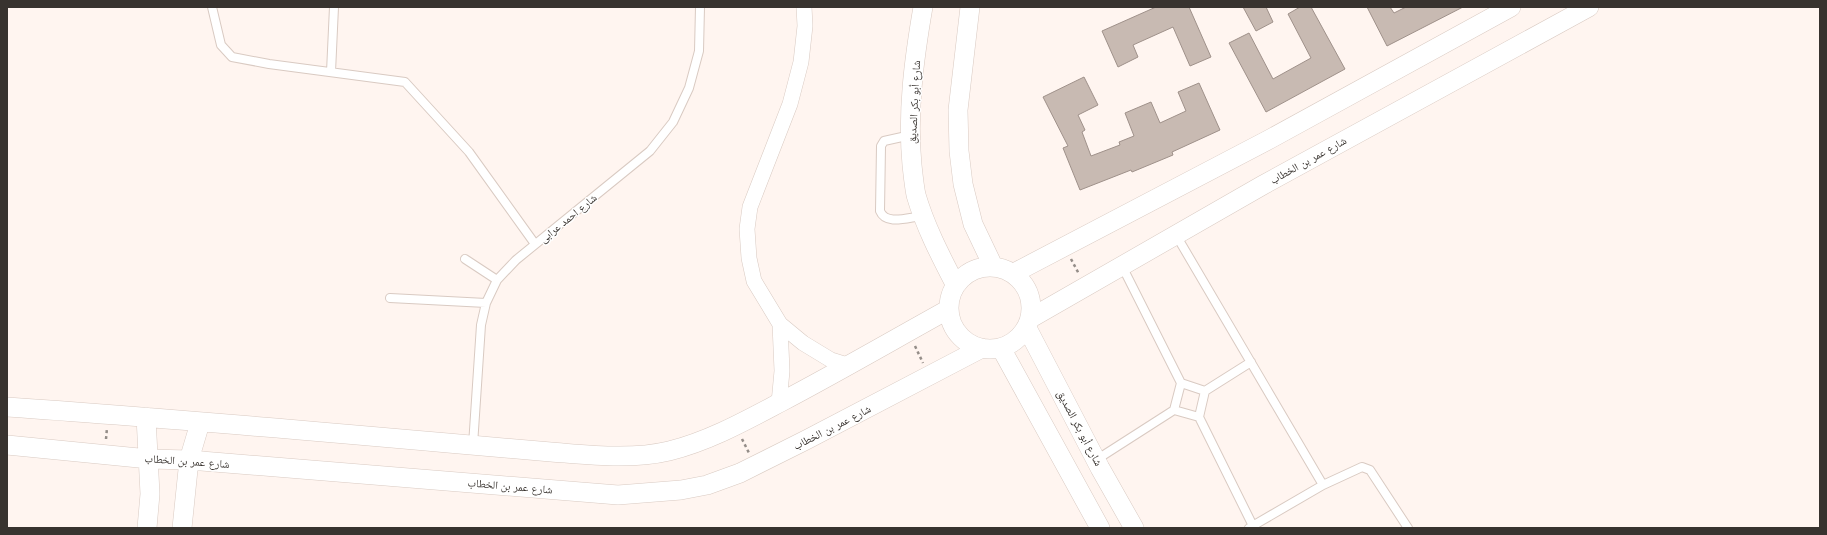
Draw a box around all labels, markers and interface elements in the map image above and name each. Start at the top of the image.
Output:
street label: شارع أبو بكر الصديق [904,60,924,144]
street label: شارع عمر بن الخطاب [1267,132,1349,188]
street label: شارع احمد عرابى [536,190,600,246]
street label: شارع أبو بكر الصديق [1053,387,1107,469]
street label: شارع عمر بن الخطاب [790,401,874,453]
street label: شارع عمر بن الخطاب [144,450,230,472]
street label: شارع عمر بن الخطاب [467,474,553,498]

